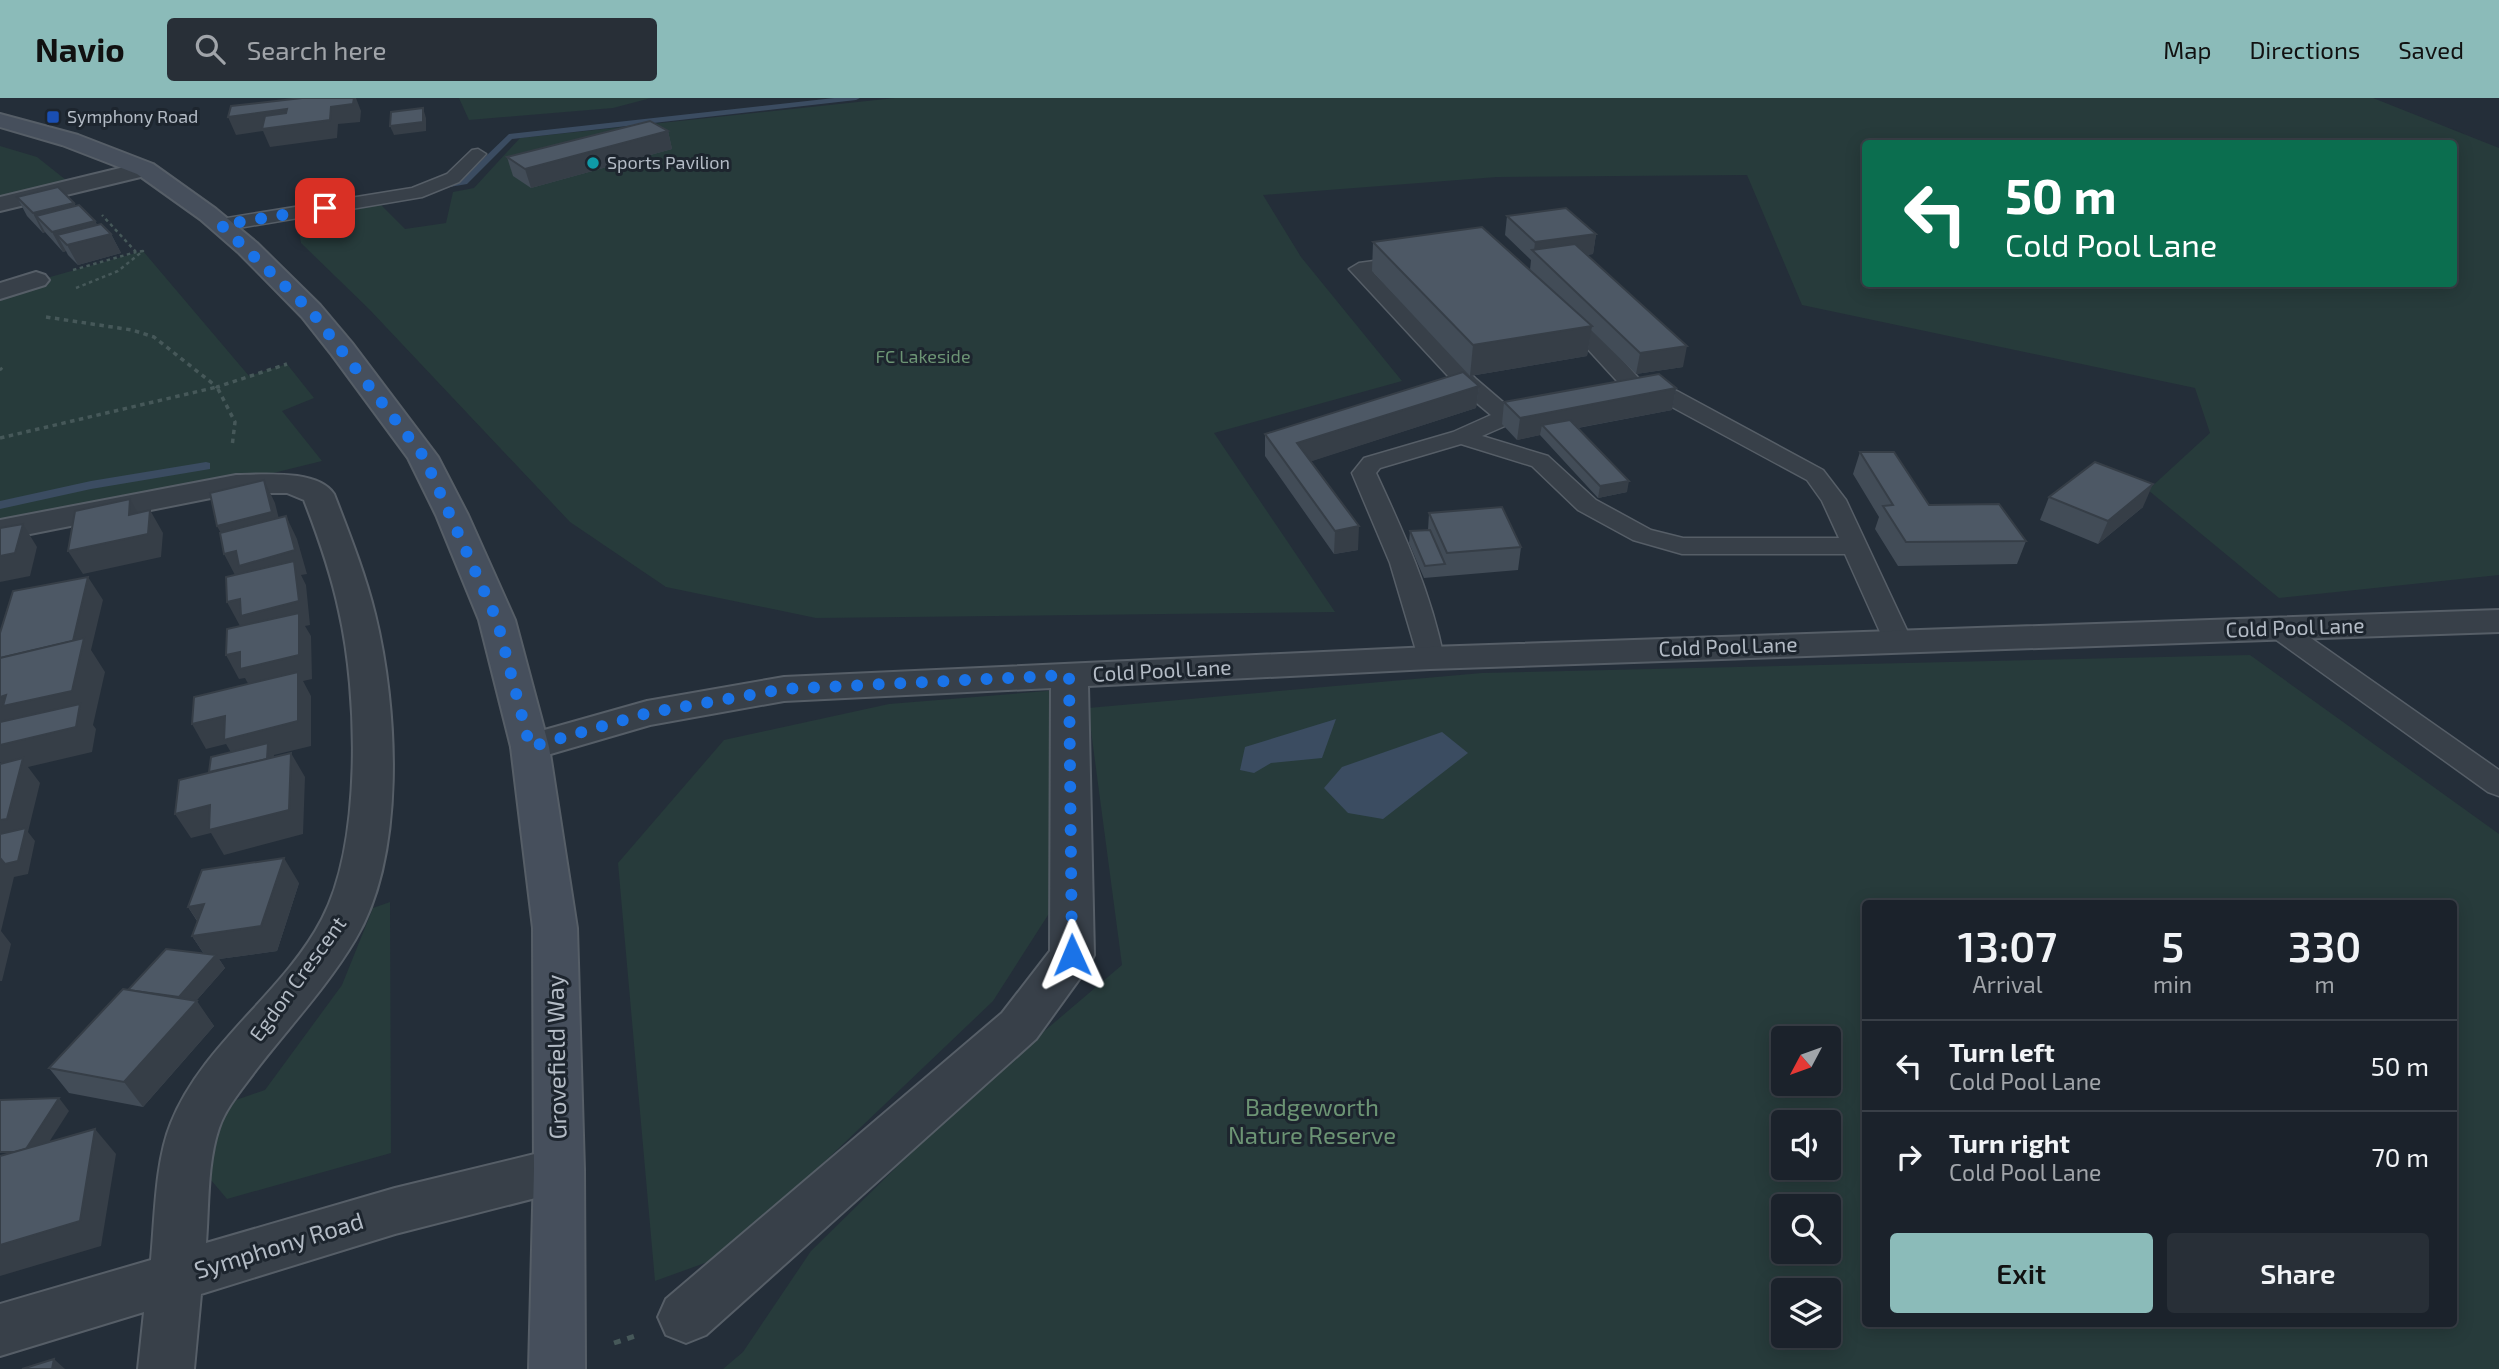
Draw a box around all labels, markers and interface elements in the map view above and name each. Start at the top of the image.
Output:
search box [167,18,657,81]
text: Navio [35,29,125,69]
icon: search [191,30,229,68]
text: Search here [247,34,386,65]
text: Map [2163,35,2211,64]
text: Directions [2249,35,2360,64]
text: Saved [2398,35,2464,64]
place label: Symphony Road [67,105,198,127]
marker: Symphony Road [45,109,61,125]
place label: Sports Pavilion [607,151,730,173]
marker: Sports Pavilion [585,155,601,171]
text: 50 m [2005,165,2117,224]
icon: left [1890,168,1981,259]
pin [295,178,355,238]
icon: arrive [306,189,344,227]
text: Cold Pool Lane [2005,225,2217,263]
park label: FC Lakeside [875,345,971,367]
street label: Cold Pool Lane [2225,612,2365,641]
street label: Cold Pool Lane [1658,631,1798,660]
street label: Cold Pool Lane [1092,653,1232,686]
street label: Egdon Crescent [243,911,350,1045]
position arrow [1035,918,1109,992]
text: 13:07 [1958,920,2057,970]
text: 5 [2161,920,2184,970]
text: 330 [2288,920,2361,970]
text: Arrival [1973,970,2043,998]
text: min [2153,970,2192,998]
text: m [2315,970,2335,998]
street label: Grovefield Way [540,974,571,1140]
north arrow [1771,1026,1841,1096]
map controls [1771,1026,1841,1348]
text: Turn left [1949,1036,2055,1067]
icon: left [1890,1047,1928,1085]
text: 50 m [2371,1050,2429,1081]
text: Cold Pool Lane [1949,1067,2101,1095]
park label: Badgeworth Nature Reserve [1228,1092,1396,1149]
button: sound [1771,1110,1841,1180]
text: Turn right [1949,1127,2070,1158]
icon: right [1890,1138,1928,1176]
text: 70 m [2371,1141,2429,1172]
text: Cold Pool Lane [1949,1158,2101,1186]
button: search [1771,1194,1841,1264]
street label: Symphony Road [191,1205,367,1284]
button: Exit [1890,1233,2153,1313]
button: Share [2167,1233,2429,1313]
button: layers [1771,1278,1841,1348]

